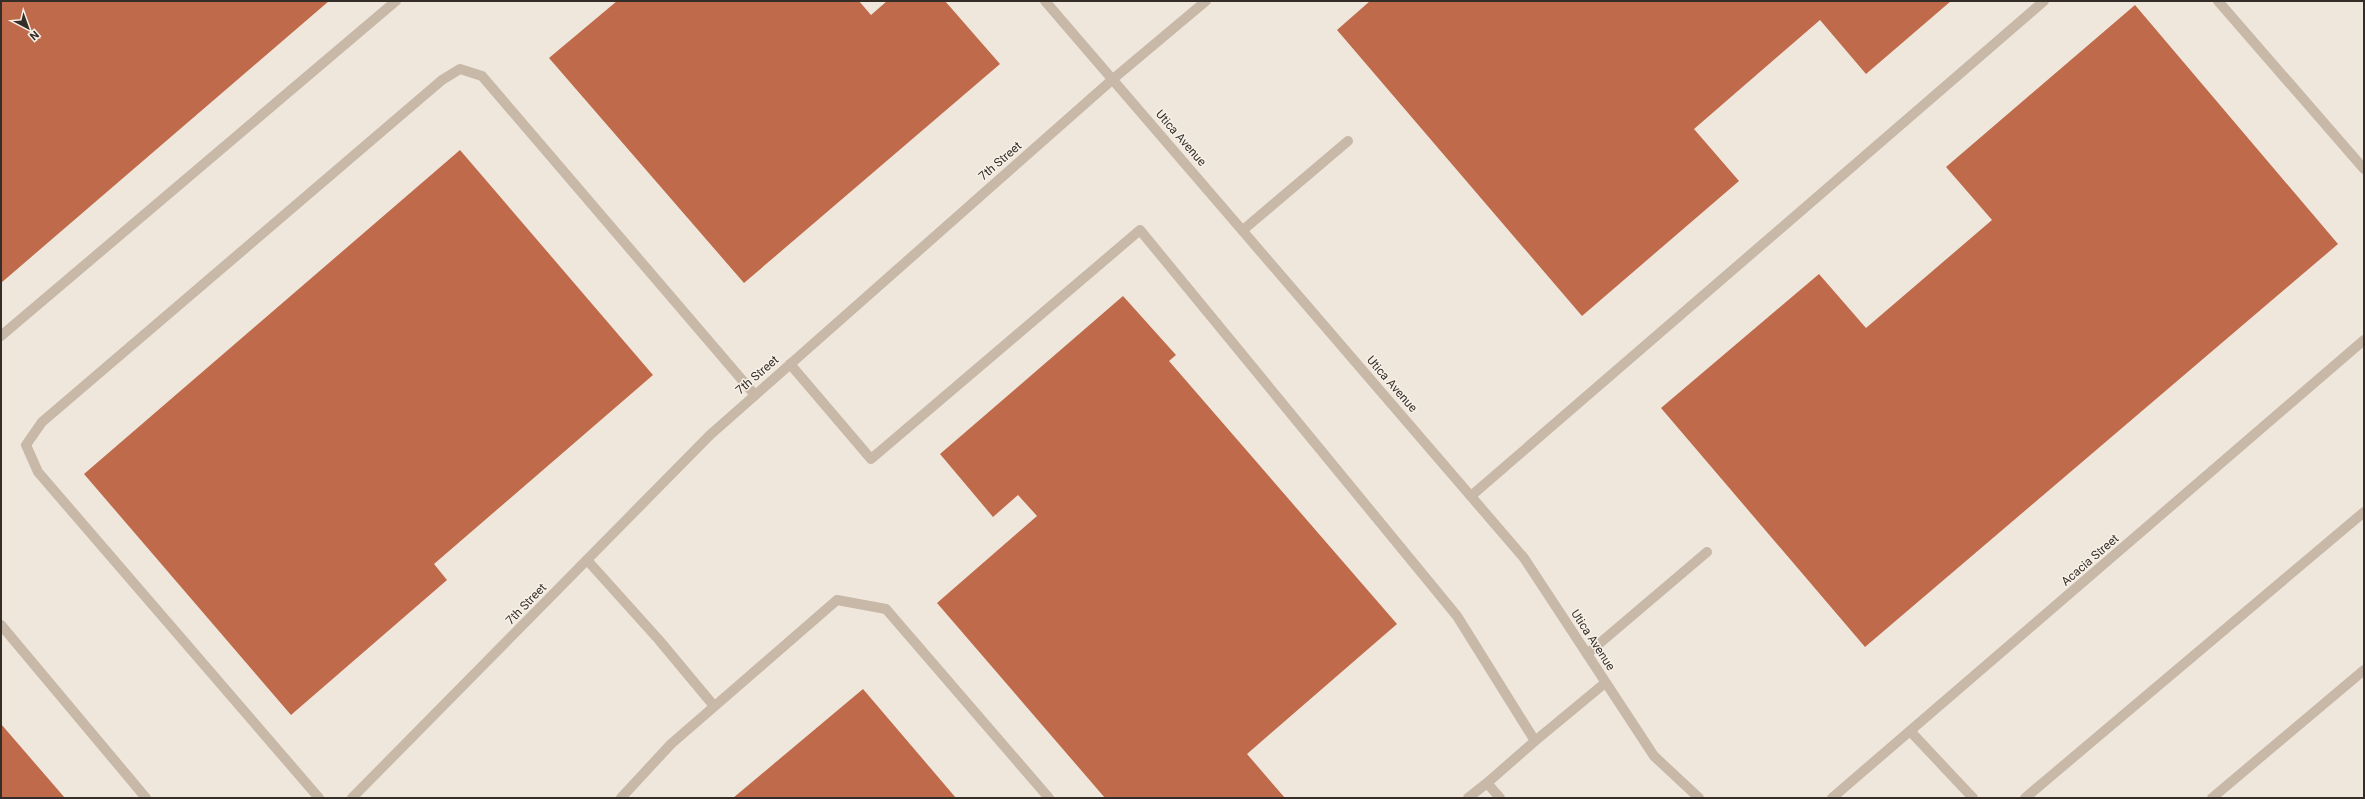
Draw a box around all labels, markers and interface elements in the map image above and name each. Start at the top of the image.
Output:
north arrow [8,8,48,48]
text: N [27,28,41,43]
street label: Utica Avenue [1153,107,1209,169]
street label: 7th Street [976,139,1024,183]
street label: 7th Street [733,353,781,397]
street label: Utica Avenue [1364,353,1420,415]
street label: Acacia Street [2059,531,2121,589]
street label: 7th Street [503,580,549,628]
street label: Utica Avenue [1568,607,1618,673]

